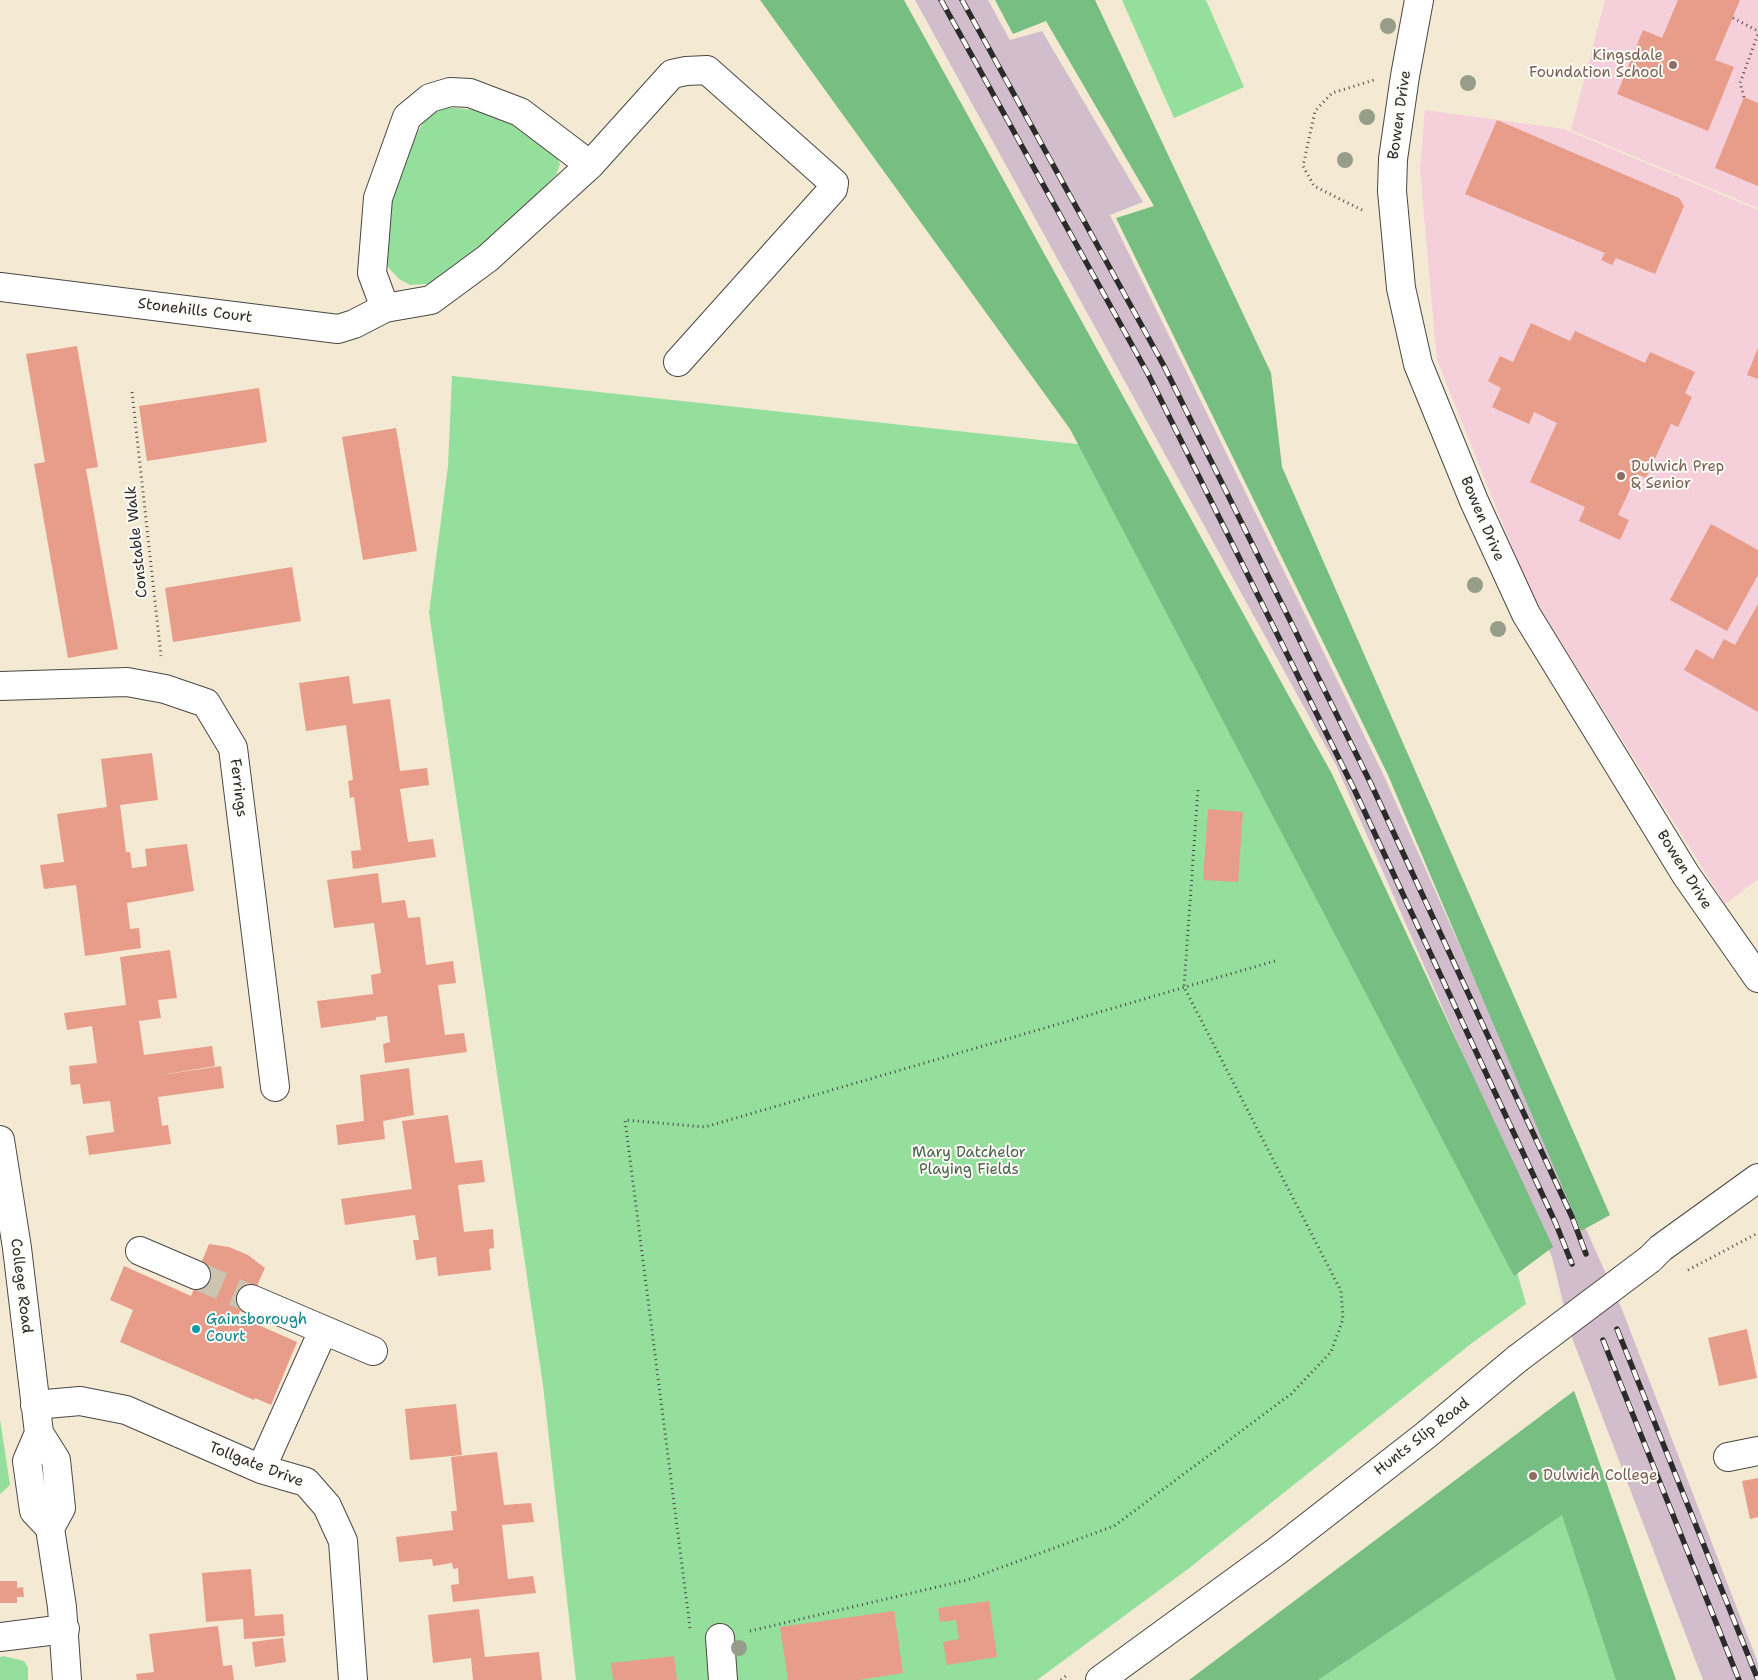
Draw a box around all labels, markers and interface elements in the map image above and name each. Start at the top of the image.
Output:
place label: Kingsdale Foundation School [1529,47,1663,82]
marker: Kingsdale Foundation School [1667,59,1679,71]
street label: Bowen Drive [1385,69,1415,161]
street label: Stonehills Court [137,295,253,327]
place label: Dulwich Prep & Senior [1631,458,1724,493]
marker: Dulwich Prep & Senior [1615,470,1627,482]
street label: Bowen Drive [1456,474,1508,564]
street label: Constable Walk [122,485,152,599]
street label: Ferrings [225,758,251,818]
street label: Bowen Drive [1653,827,1715,913]
park label: Mary Datchelor Playing Fields [912,1144,1026,1179]
street label: College Road [6,1238,36,1334]
place label: Gainsborough Court [206,1311,307,1346]
marker: Gainsborough Court [190,1323,202,1335]
street label: Hunts Slip Road [1371,1394,1473,1480]
street label: Tollgate Drive [206,1439,306,1491]
place label: Dulwich College [1543,1467,1657,1485]
marker: Dulwich College [1527,1470,1539,1482]

